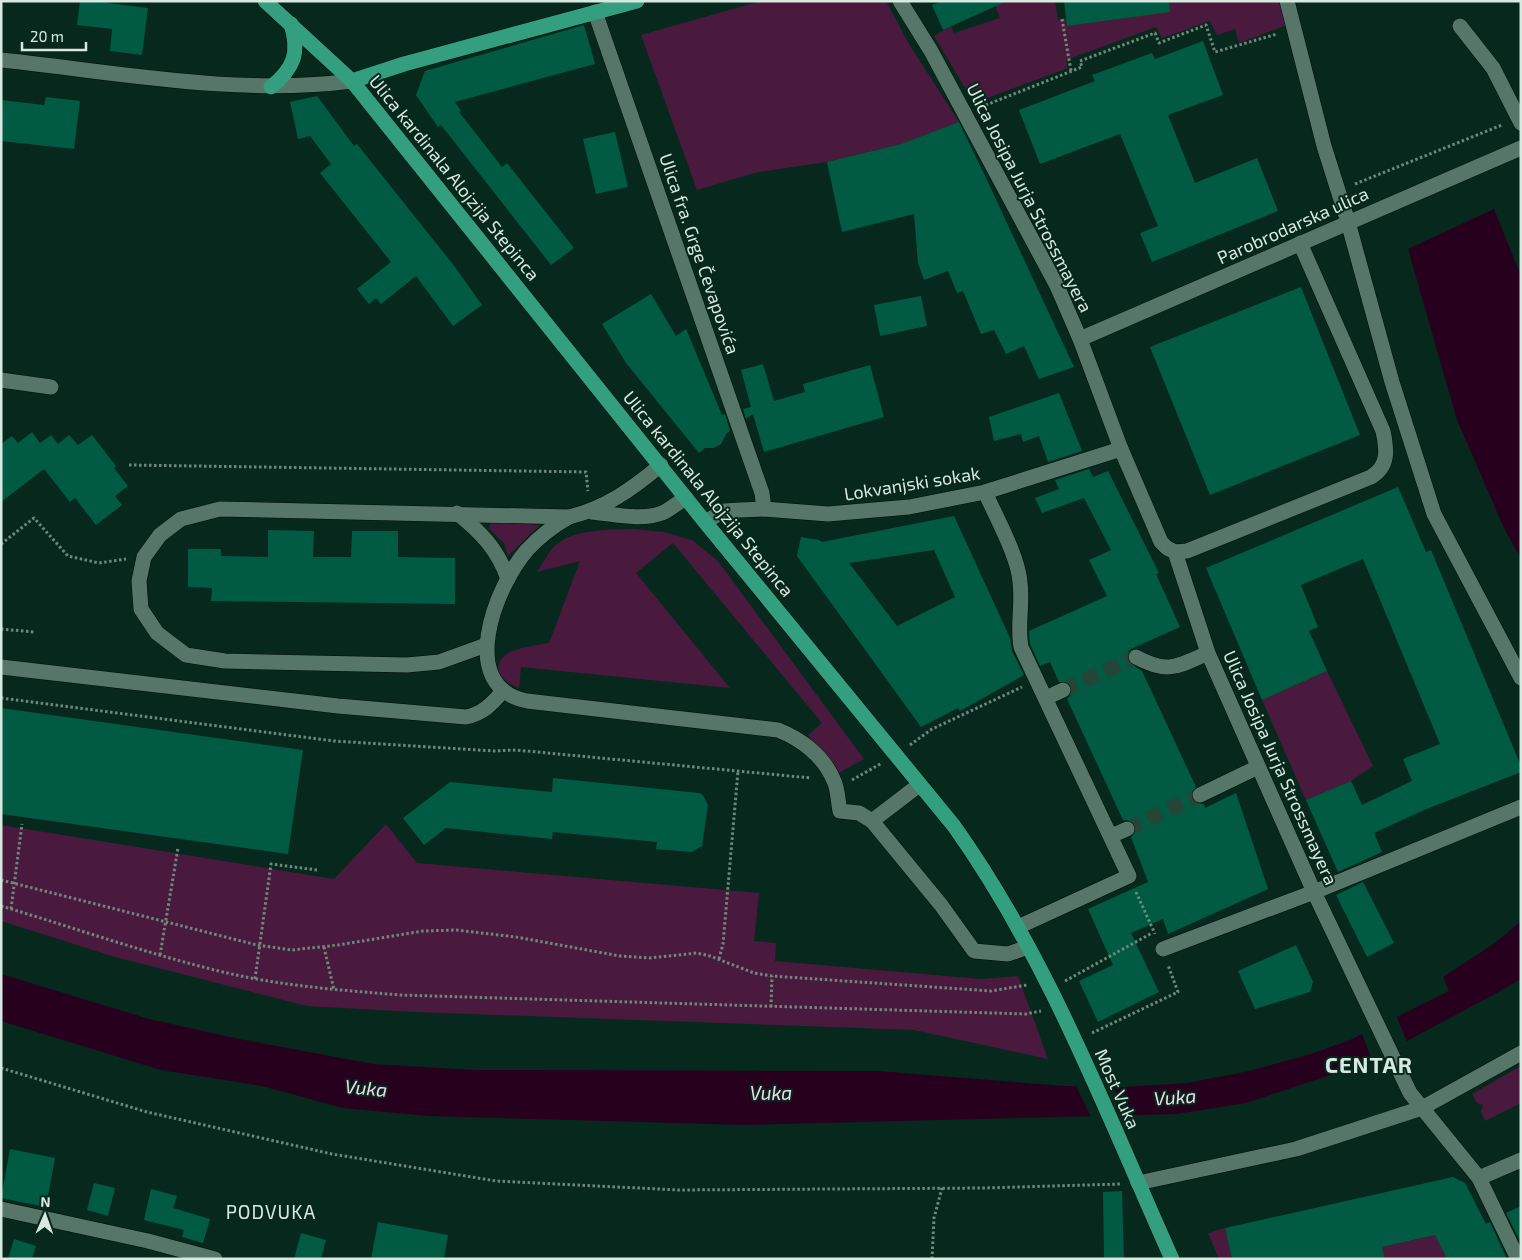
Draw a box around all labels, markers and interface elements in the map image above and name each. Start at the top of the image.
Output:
scale bar [22,20,86,52]
text: 20 m [30,27,64,45]
street label: Ulica kardinala Alojzija Stepinca [365,70,545,285]
street label: Ulica Josipa Jurja Strossmayera [962,79,1097,316]
street label: Ulica fra. Grge Čevapovića [655,150,745,357]
street label: Parobrodarska ulica [1213,182,1372,268]
street label: Ulica kardinala Alojzija Stepinca [619,386,799,601]
street label: Lokvanjski sokak [842,461,981,505]
street label: Ulica Josipa Jurja Strossmayera [1219,647,1343,888]
street label: Most Vuka [1090,1045,1145,1132]
district label: CENTAR [1325,1051,1413,1077]
water label: Vuka [344,1074,388,1101]
water label: Vuka [750,1081,792,1104]
water label: Vuka [1153,1084,1197,1109]
north arrow [20,1190,70,1240]
text: N [40,1193,51,1210]
district label: PODVUKA [226,1200,316,1223]

